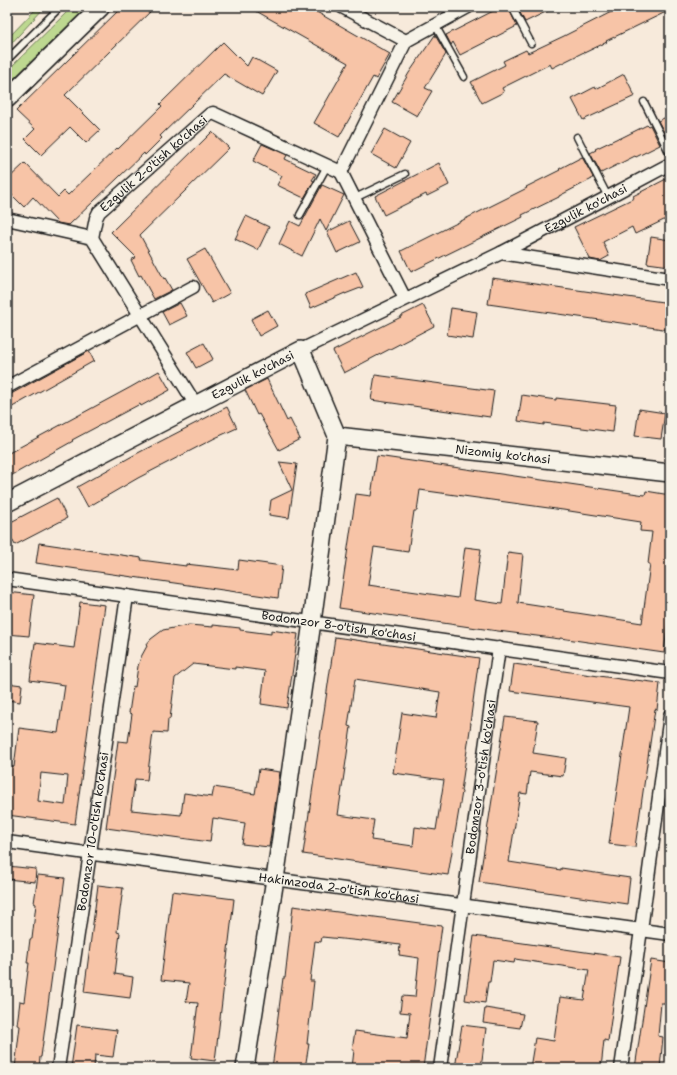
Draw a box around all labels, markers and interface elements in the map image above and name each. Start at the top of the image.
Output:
street label: Ezgulik 2-o'tish ko'chasi [96,112,211,216]
street label: Ezgulik ko'chasi [542,180,630,237]
street label: Ezgulik ko'chasi [209,347,297,403]
street label: Nizomiy ko'chasi [454,441,551,468]
street label: Bodomzor 8-o'tish ko'chasi [260,607,417,645]
street label: Bodomzor 3-o'tish ko'chasi [462,698,500,855]
street label: Bodomzor 10-o'tish ko'chasi [73,751,112,912]
street label: Hakimzoda 2-o'tish ko'chasi [258,869,420,907]

